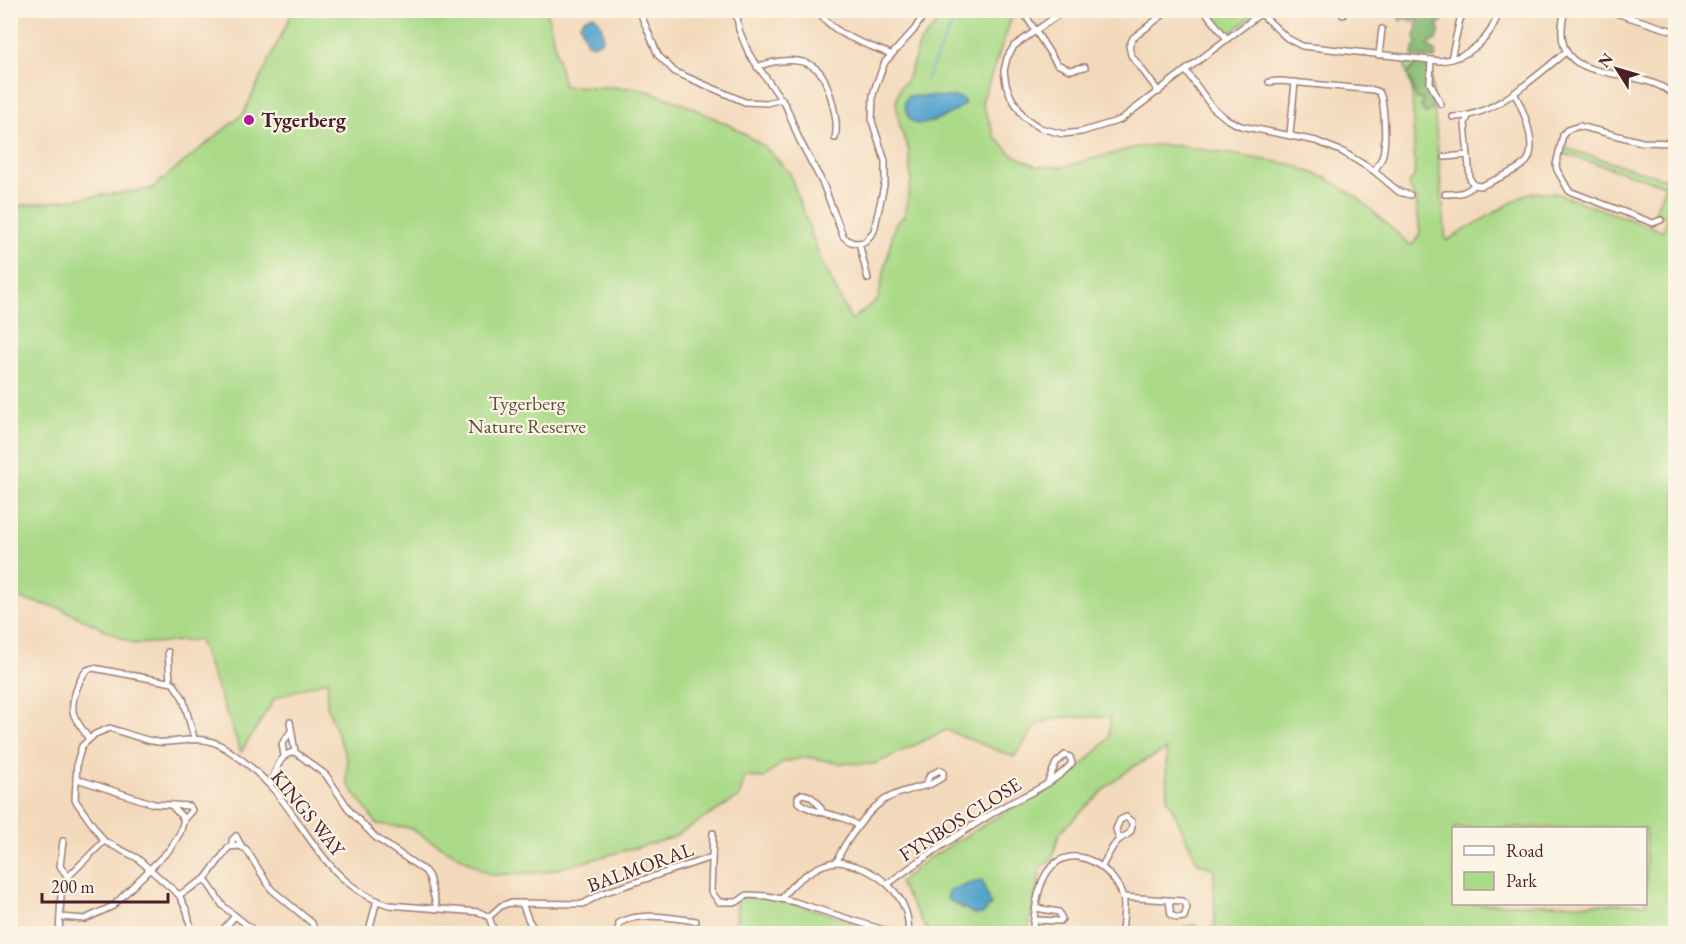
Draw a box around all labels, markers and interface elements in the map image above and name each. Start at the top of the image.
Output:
north arrow [1587,39,1647,99]
text: N [1593,49,1618,72]
place label: Tygerberg [261,107,347,133]
marker: Tygerberg [242,113,256,127]
park label: Tygerberg Nature Reserve [468,390,586,439]
street label: KINGS WAY [265,764,352,863]
street label: FYNBOS CLOSE [894,771,1026,867]
legend [1452,827,1647,905]
street label: BALMORAL [583,836,697,898]
text: Road [1506,839,1545,862]
scale bar [42,866,168,904]
text: Park [1506,869,1537,892]
text: 200 m [51,875,95,898]

